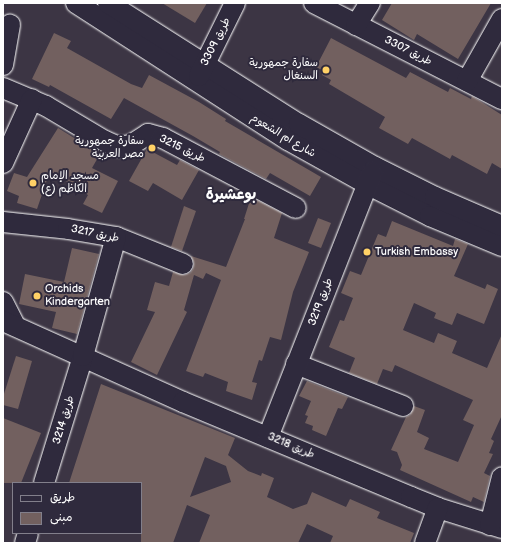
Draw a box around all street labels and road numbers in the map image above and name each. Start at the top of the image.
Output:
street label: طريق 3309 [198,16,234,68]
street label: طريق 3307 [382,33,434,69]
street label: شارع ام الشعوم [248,111,318,161]
street label: طريق 3215 [157,132,207,166]
street label: طريق 3217 [70,222,120,246]
street label: طريق 3219 [306,276,336,328]
street label: طريق 3214 [50,394,78,446]
street label: طريق 3218 [265,430,317,462]

